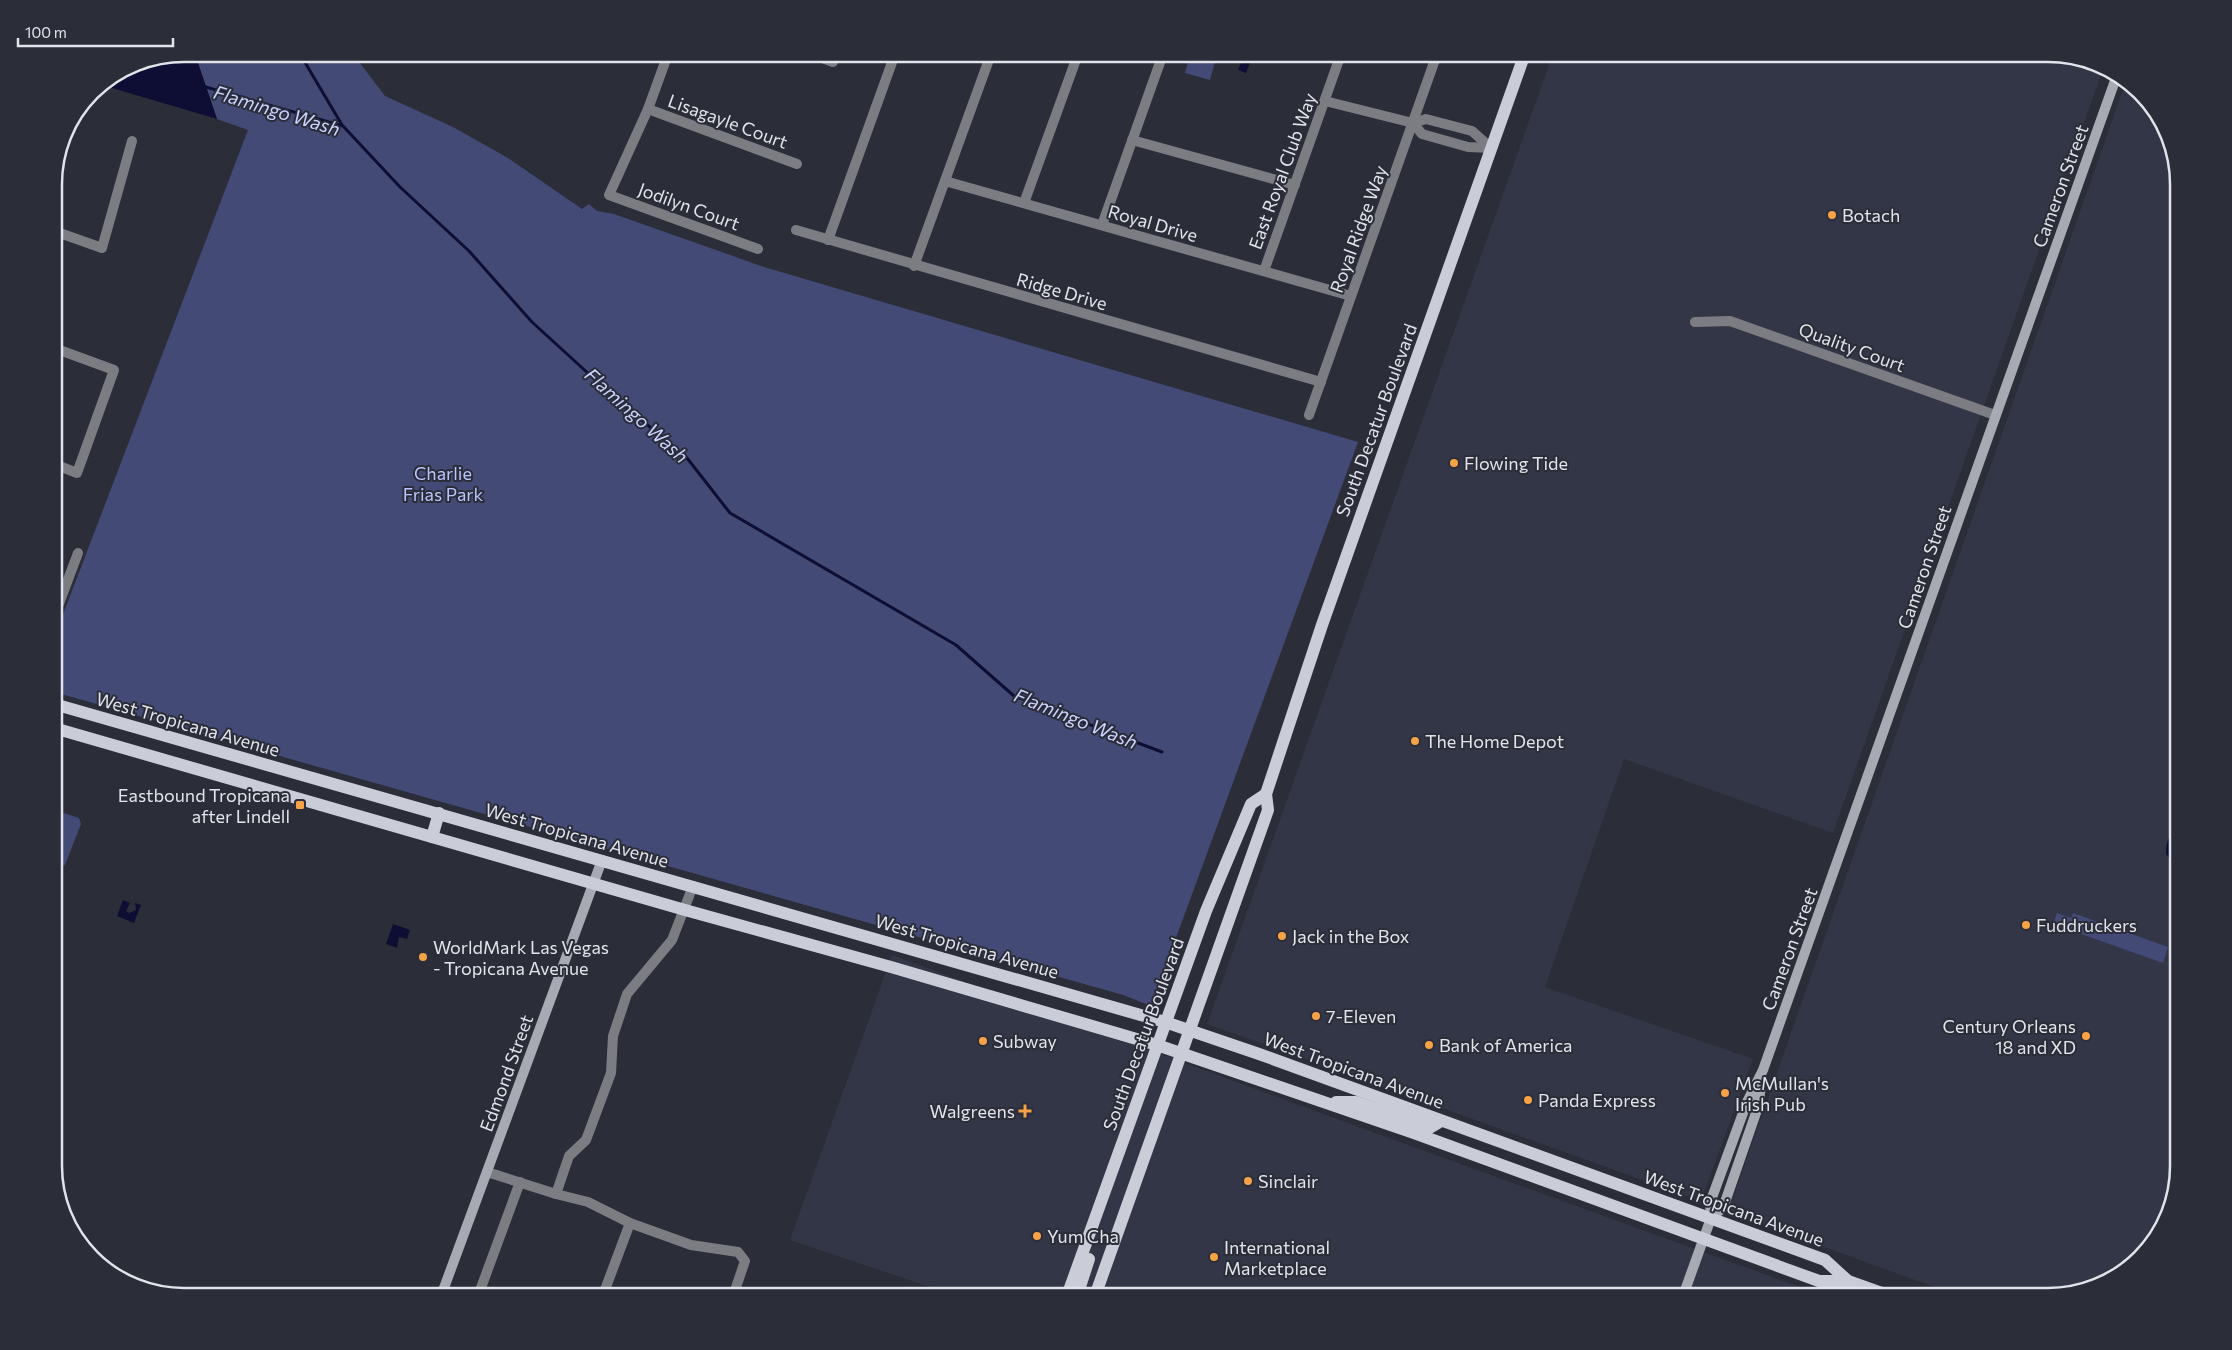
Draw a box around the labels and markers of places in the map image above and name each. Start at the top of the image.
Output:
place label: Botach [1842,204,1900,226]
marker: Botach [1826,209,1838,221]
place label: Flowing Tide [1464,452,1568,474]
marker: Flowing Tide [1448,457,1460,469]
place label: The Home Depot [1425,730,1564,752]
marker: The Home Depot [1409,735,1421,747]
place label: Eastbound Tropicana after Lindell [118,784,290,827]
marker: Eastbound Tropicana after Lindell [294,799,306,811]
place label: Fuddruckers [2036,914,2137,936]
marker: Fuddruckers [2020,919,2032,931]
place label: Jack in the Box [1292,925,1410,947]
marker: Jack in the Box [1276,930,1288,942]
place label: WorldMark Las Vegas - Tropicana Avenue [433,936,609,979]
marker: WorldMark Las Vegas - Tropicana Avenue [417,951,429,963]
place label: 7-Eleven [1326,1005,1396,1027]
marker: 7-Eleven [1310,1010,1322,1022]
place label: Century Orleans 18 and XD [1943,1015,2076,1058]
place label: Subway [993,1030,1057,1052]
marker: Century Orleans 18 and XD [2080,1030,2092,1042]
place label: Bank of America [1439,1034,1572,1056]
marker: Subway [977,1035,989,1047]
marker: Bank of America [1423,1039,1435,1051]
place label: McMullan's Irish Pub [1735,1072,1829,1115]
marker: McMullan's Irish Pub [1719,1087,1731,1099]
place label: Panda Express [1538,1089,1656,1111]
marker: Panda Express [1522,1094,1534,1106]
place label: Walgreens [929,1100,1015,1122]
marker: Walgreens [1019,1105,1031,1117]
place label: Sinclair [1258,1170,1318,1192]
marker: Sinclair [1242,1175,1254,1187]
place label: Yum Cha [1047,1225,1119,1247]
marker: Yum Cha [1031,1230,1043,1242]
place label: International Marketplace [1224,1236,1330,1279]
marker: International Marketplace [1208,1251,1220,1263]

